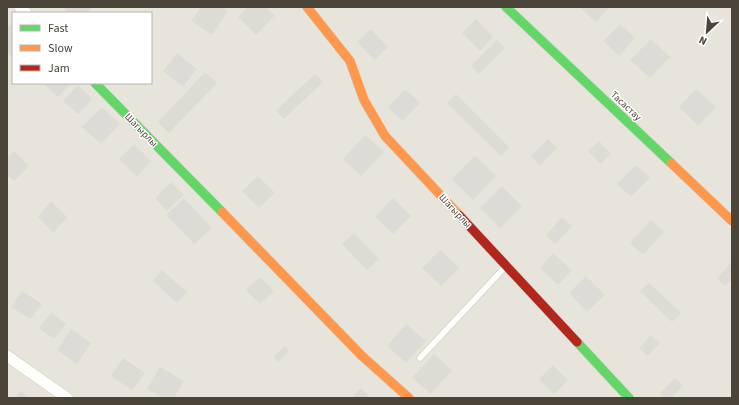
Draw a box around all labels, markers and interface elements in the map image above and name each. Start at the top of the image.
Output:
legend [12,12,152,84]
north arrow [687,12,727,52]
text: Fast [48,20,68,37]
text: N [696,32,709,49]
text: Slow [48,40,73,57]
text: Jam [48,60,70,77]
street label: Тасастау [607,88,645,124]
street label: Шагырлы [121,110,161,150]
street label: Шагырлы [435,191,475,231]

